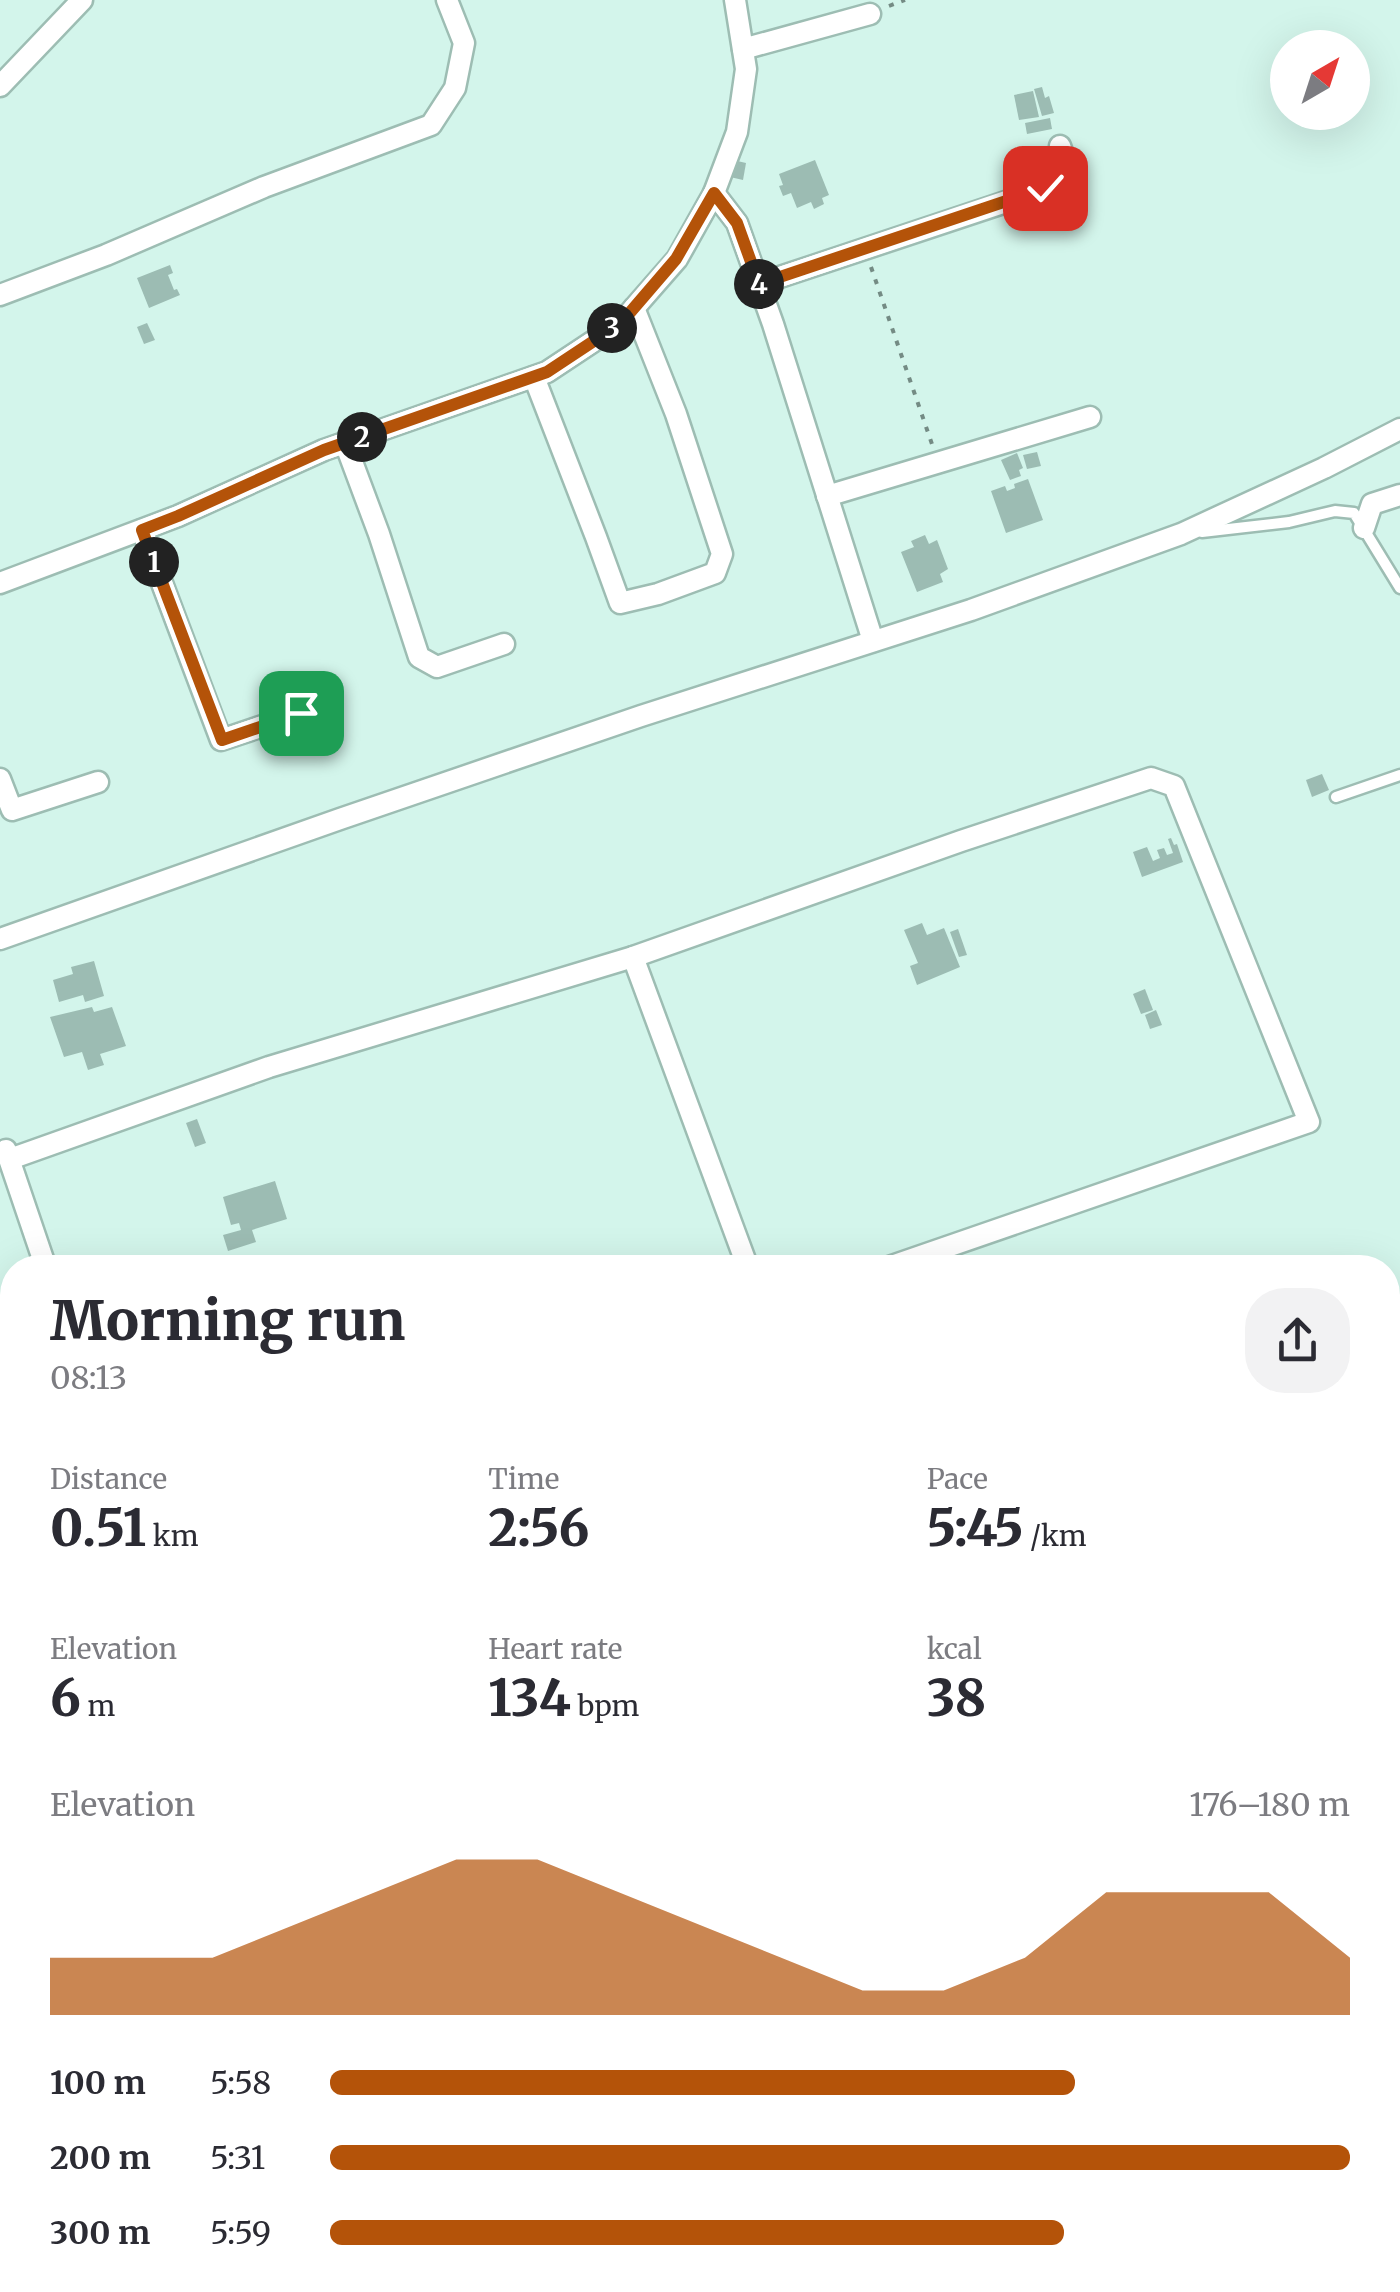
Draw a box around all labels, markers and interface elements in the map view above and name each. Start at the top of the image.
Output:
north arrow [1270,30,1370,130]
map controls [1270,30,1370,130]
pin [1003,146,1088,231]
icon: check [1018,161,1073,216]
pin: 4 [734,259,784,309]
text: 4 [750,266,768,302]
pin: 3 [587,303,637,353]
text: 3 [604,310,620,346]
pin: 2 [337,412,387,462]
text: 2 [354,419,370,455]
pin: 1 [129,537,179,587]
text: 1 [148,544,160,580]
pin [259,671,344,756]
icon: arrive [274,686,329,741]
text: Morning run [50,1286,405,1355]
button: share [1245,1288,1350,1393]
text: 08:13 [50,1358,127,1398]
text: Distance [50,1461,167,1497]
text: Time [488,1461,559,1497]
text: Pace [927,1461,988,1497]
text: 0.51 [50,1497,146,1560]
text: 2:56 [488,1497,590,1560]
text: 5:45 [927,1497,1023,1560]
text: km [146,1518,198,1554]
text: /km [1023,1518,1086,1554]
text: Elevation [50,1631,177,1667]
text: Heart rate [488,1631,622,1667]
text: kcal [927,1631,982,1667]
text: 6 [50,1667,81,1730]
text: 134 [488,1667,571,1730]
text: 38 [927,1667,986,1730]
text: m [81,1688,115,1724]
text: bpm [571,1688,639,1724]
text: Elevation [50,1785,195,1825]
text: 176–180 m [1189,1785,1350,1825]
text: 100 m [50,2063,146,2103]
text: 5:58 [210,2063,271,2103]
text: 200 m [50,2138,151,2178]
text: 5:31 [210,2138,265,2178]
text: 300 m [50,2213,150,2253]
text: 5:59 [210,2213,271,2253]

